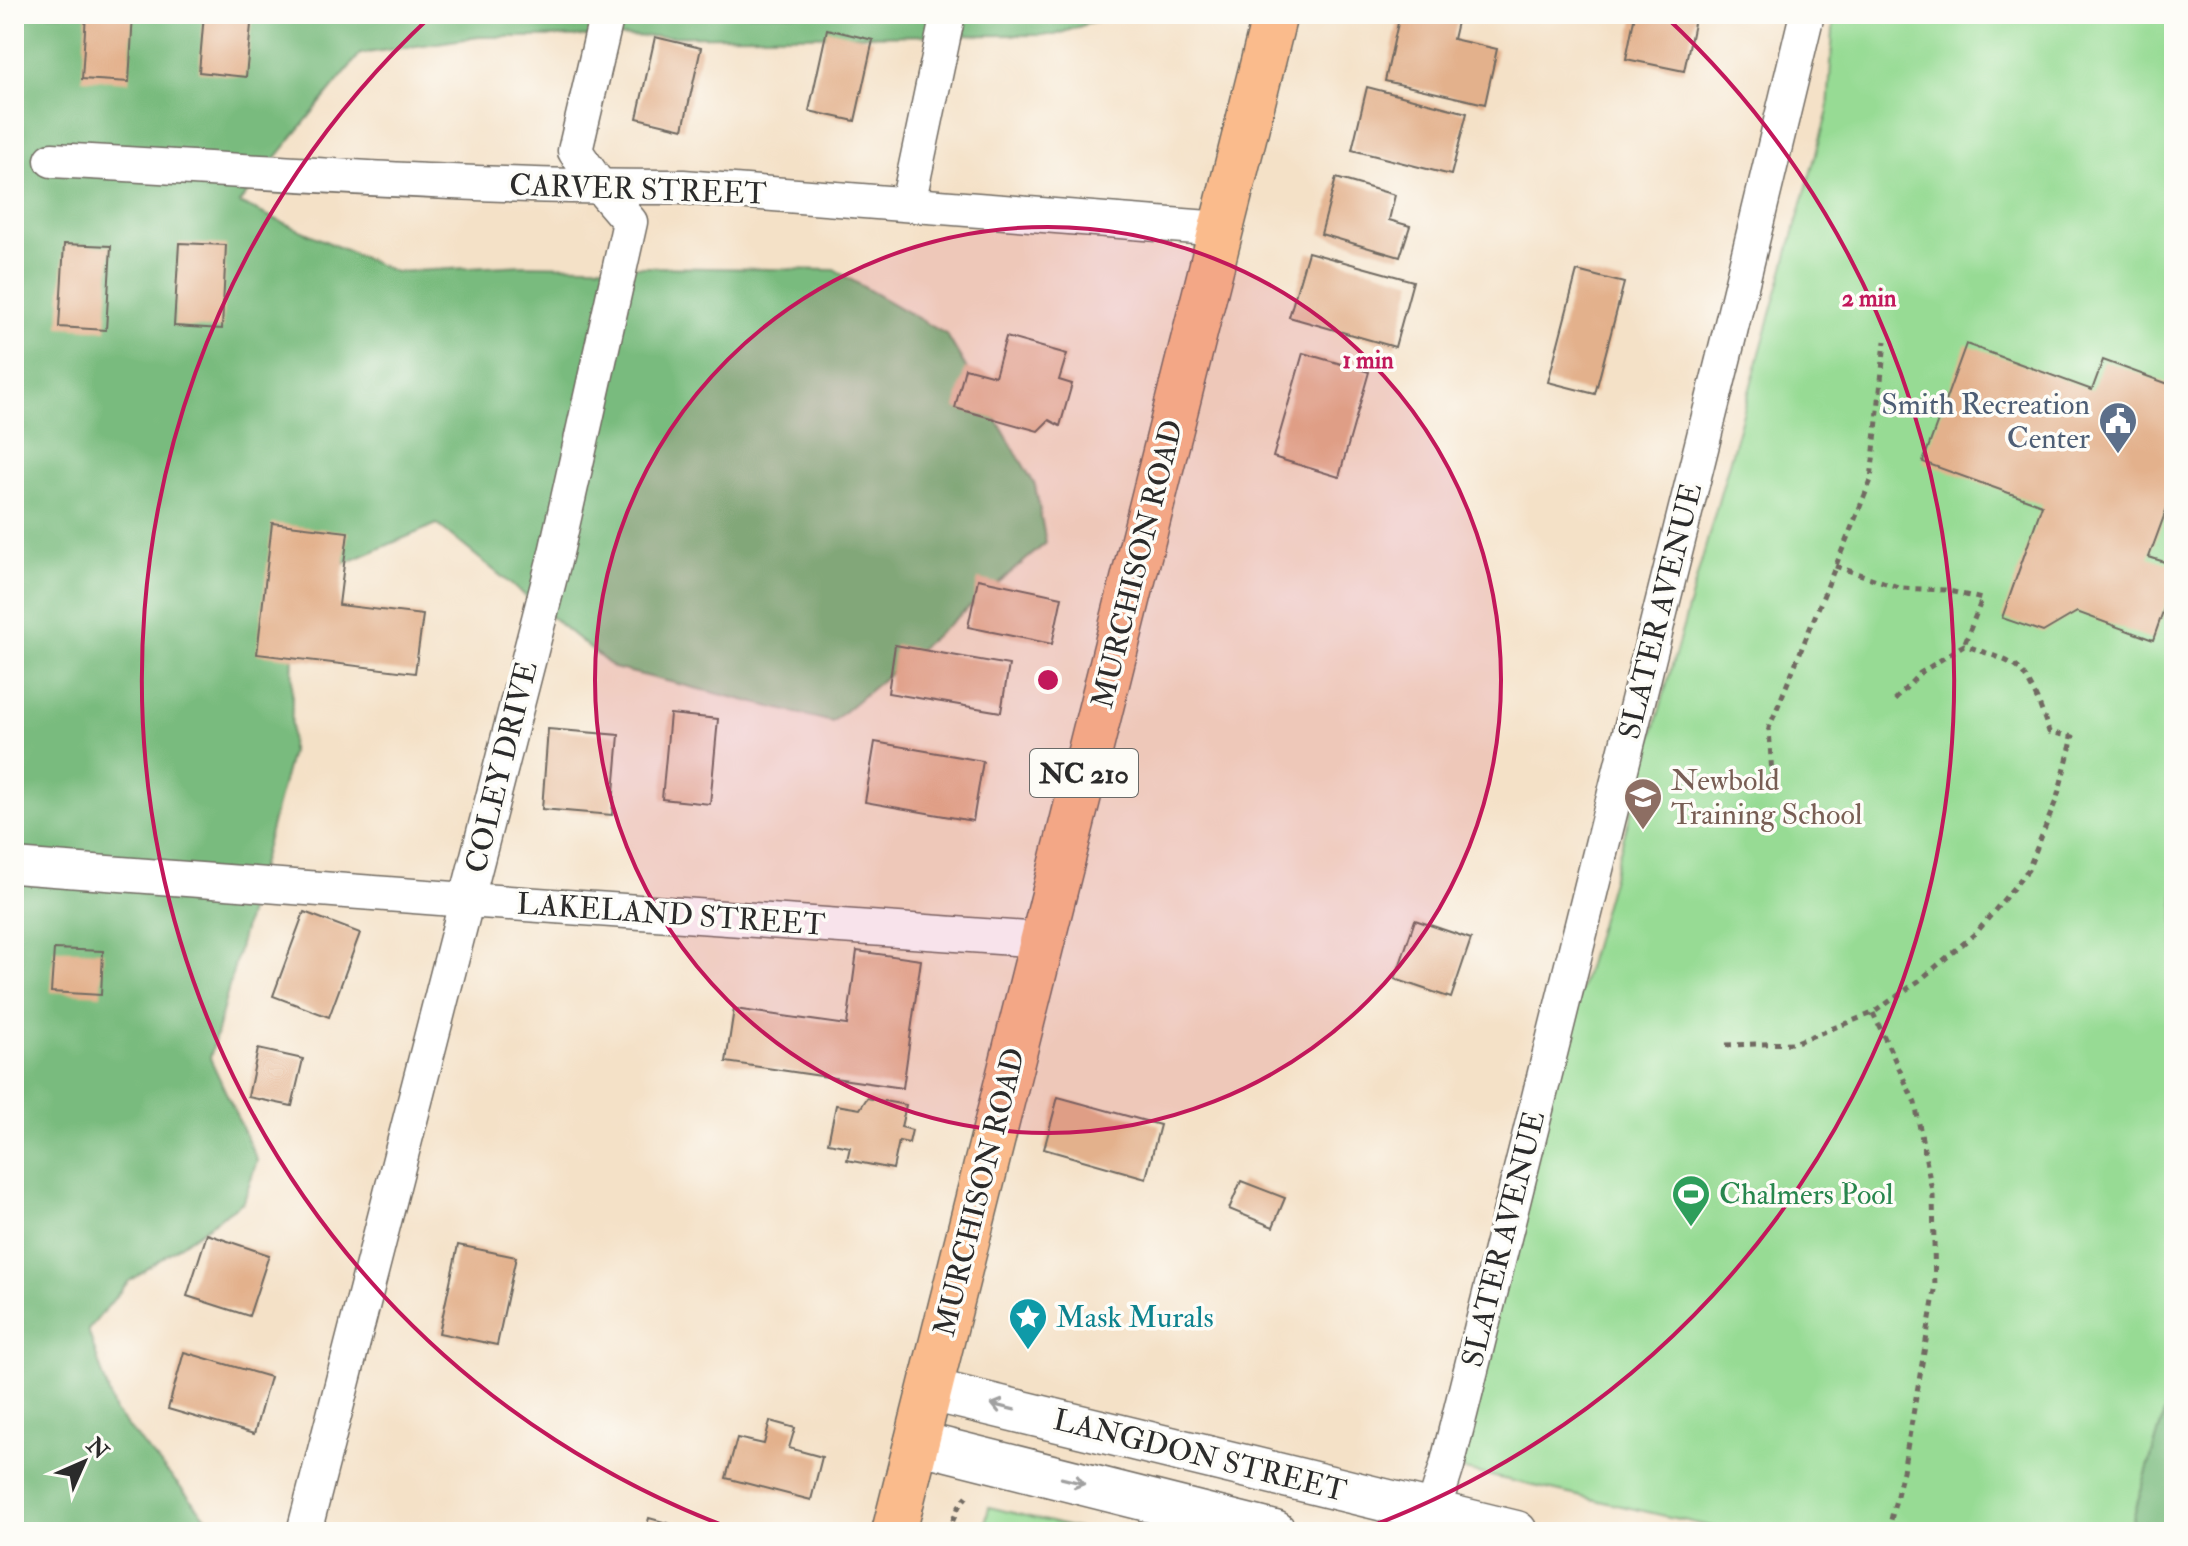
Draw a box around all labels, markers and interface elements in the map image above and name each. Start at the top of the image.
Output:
street label: CARVER STREET [509,167,767,212]
text: 2 min [1842,283,1897,314]
text: 1 min [1343,345,1394,376]
place label: Smith Recreation Center [1881,386,2090,457]
public building icon: Smith Recreation Center [2097,400,2139,455]
street label: MURCHISON ROAD [1084,416,1191,712]
street label: SLATER AVENUE [1611,479,1710,743]
street label: COLEY DRIVE [457,657,546,877]
centre of rings [1034,666,1062,694]
road number: NC 210 [1030,749,1138,797]
place label: Newbold Training School [1671,762,1863,833]
school or university icon: Newbold Training School [1622,776,1664,831]
street label: LAKELAND STREET [516,885,826,944]
street label: MURCHISON ROAD [926,1044,1033,1340]
street label: SLATER AVENUE [1454,1107,1553,1371]
sports icon: Chalmers Pool [1670,1173,1712,1228]
place label: Chalmers Pool [1719,1176,1894,1213]
place icon: Mask Murals [1007,1296,1049,1351]
place label: Mask Murals [1056,1299,1214,1336]
one-way arrow [991,1399,1017,1414]
street label: LANGDON STREET [1050,1401,1350,1510]
north arrow [44,1422,124,1502]
text: N [80,1431,115,1466]
one-way arrow [1060,1475,1086,1490]

